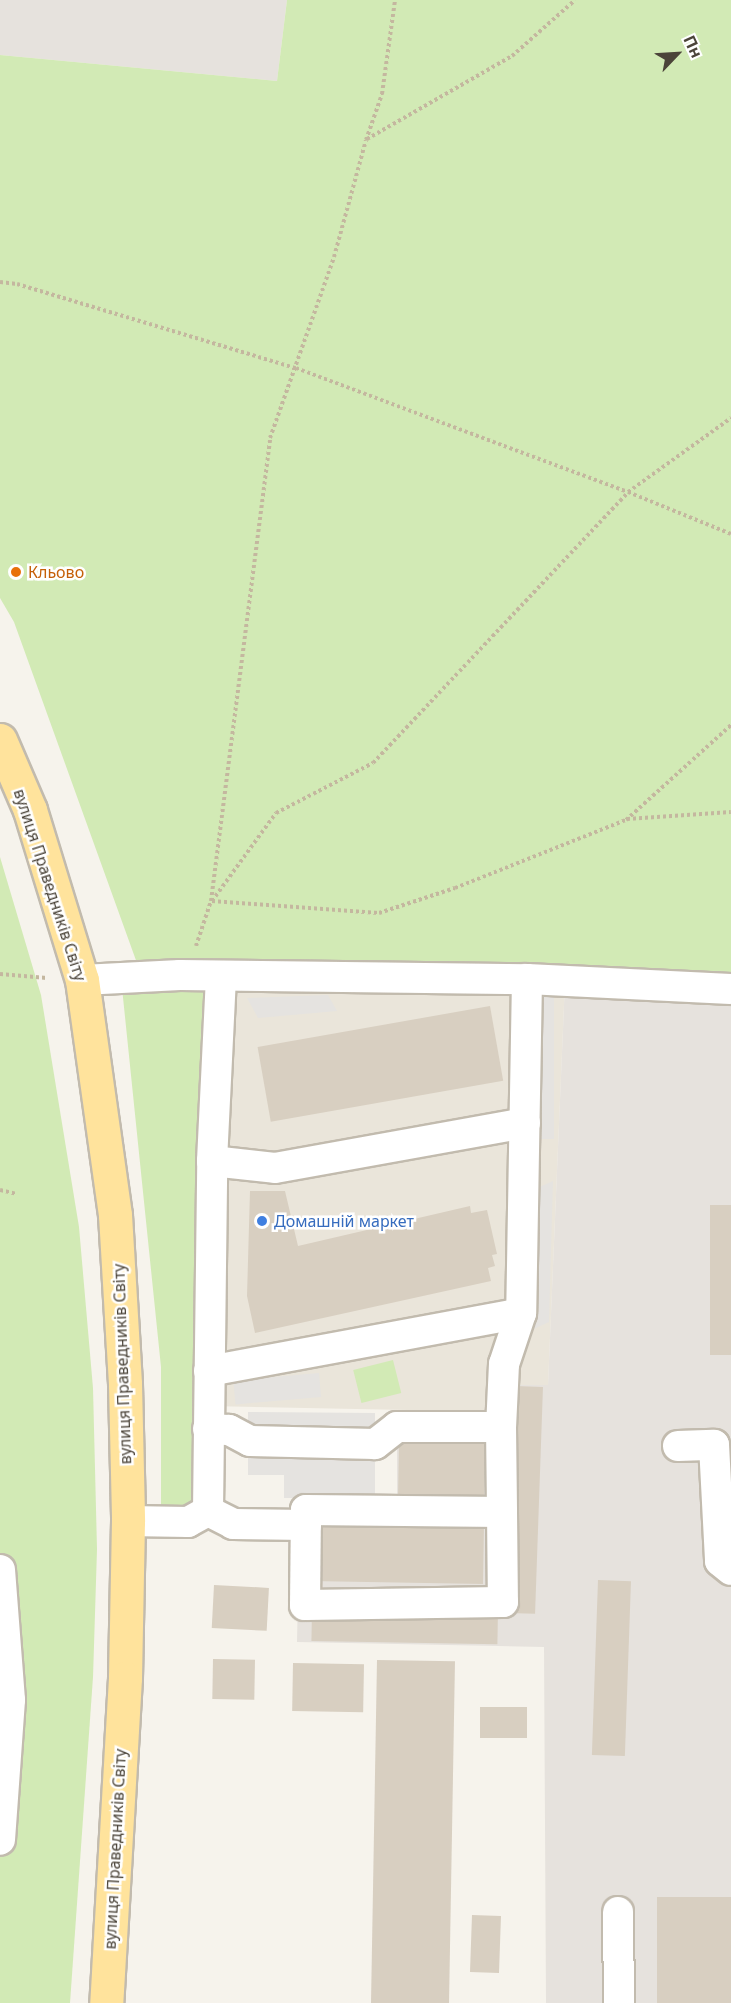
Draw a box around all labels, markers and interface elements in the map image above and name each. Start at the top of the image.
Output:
north arrow [647,24,707,84]
text: Пн [679,31,708,61]
place label: Кльово [28,562,84,582]
marker: Кльово [9,565,23,579]
street label: вулиця Праведників Світу [10,786,90,984]
place label: Домашній маркет [274,1211,414,1231]
marker: Домашній маркет [255,1214,269,1228]
street label: вулиця Праведників Світу [109,1263,135,1465]
street label: вулиця Праведників Світу [100,1748,130,1950]

